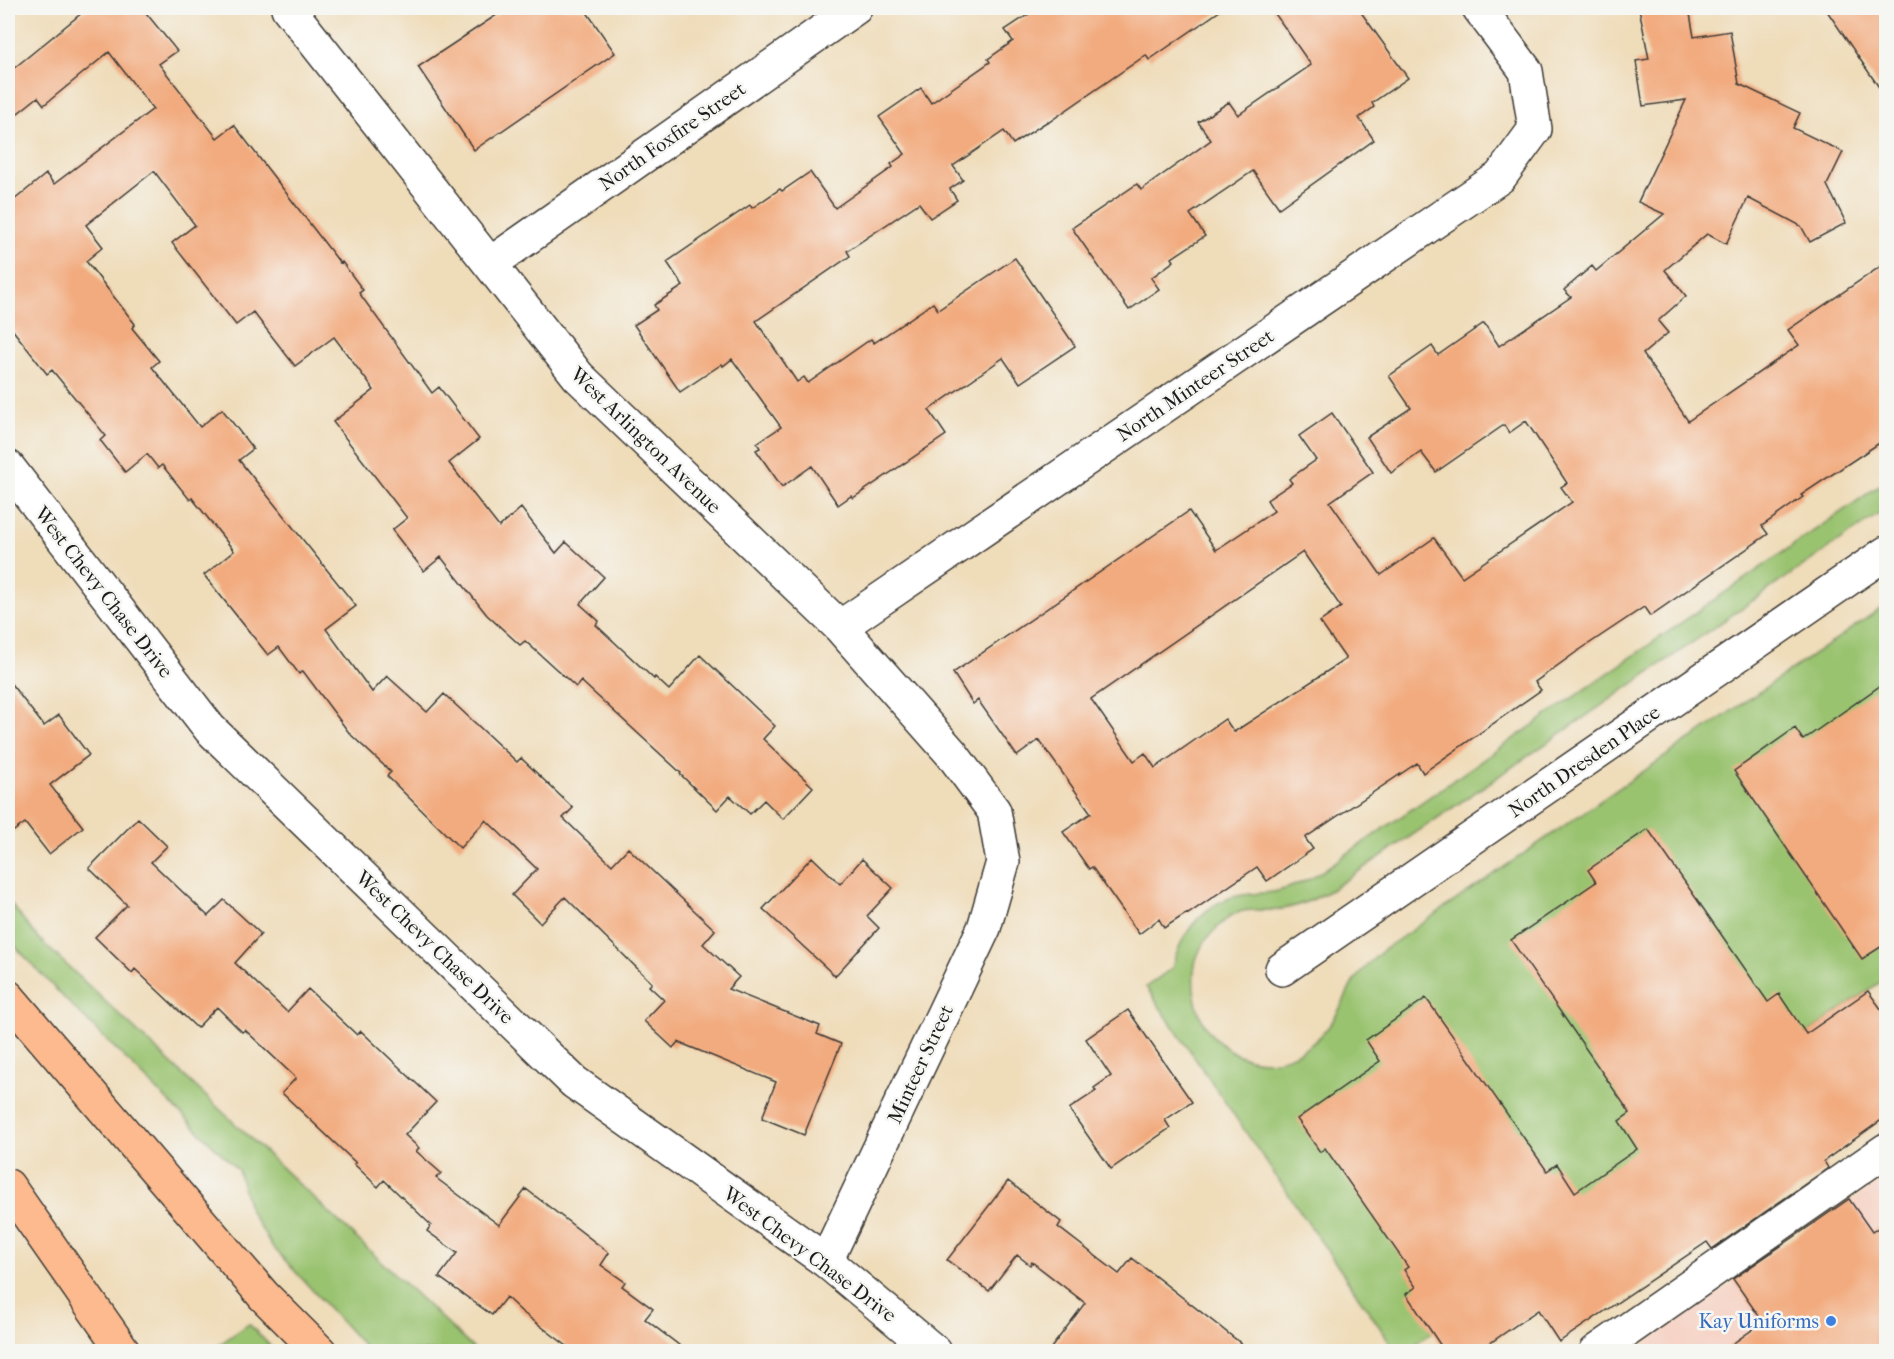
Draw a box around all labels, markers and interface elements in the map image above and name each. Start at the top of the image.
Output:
street label: North Foxfire Street [595,77,750,196]
street label: North Minteer Street [1112,324,1278,446]
street label: West Arlington Avenue [565,362,726,518]
street label: West Chevy Chase Drive [29,501,178,682]
street label: North Dresden Place [1504,701,1664,822]
street label: West Chevy Chase Drive [350,865,518,1029]
street label: Minteer Street [883,1001,958,1127]
street label: West Chevy Chase Drive [718,1181,901,1327]
place label: Kay Uniforms [1699,1310,1819,1333]
marker: Kay Uniforms [1824,1314,1838,1328]

